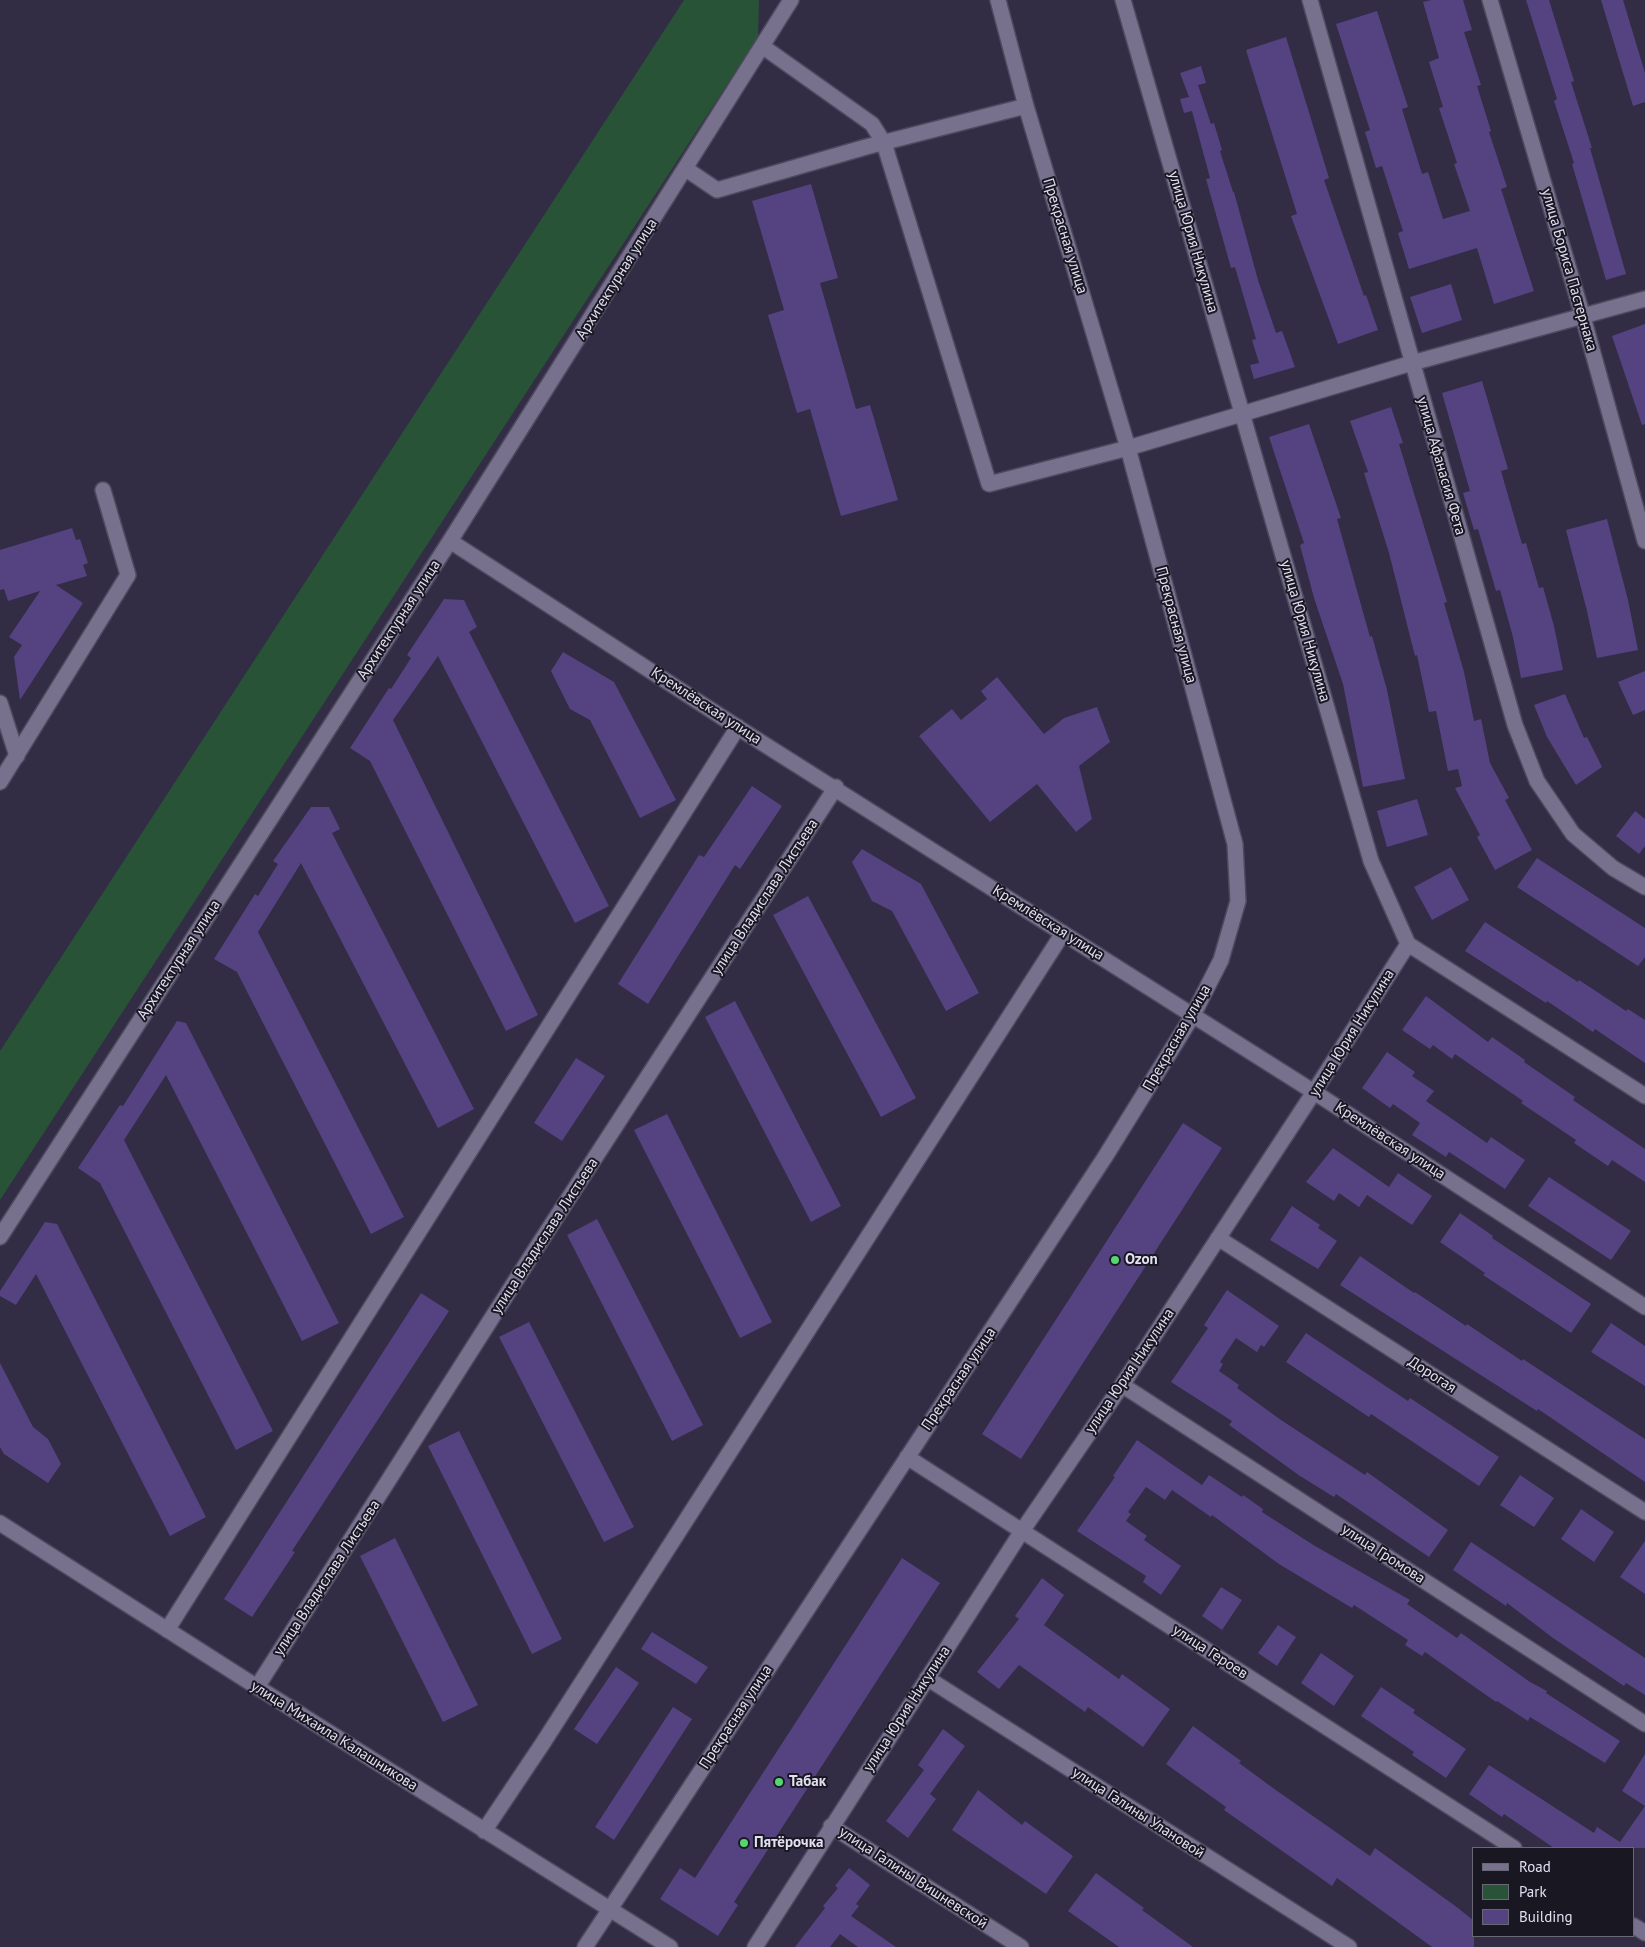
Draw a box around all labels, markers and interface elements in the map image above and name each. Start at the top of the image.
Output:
street label: улица Юрия Никулина [1164,169,1222,315]
street label: Прекрасная улица [1039,176,1091,296]
street label: улица Бориса Пастернака [1537,187,1601,353]
street label: Архитектурная улица [573,215,661,343]
street label: улица Афанасия Фета [1413,395,1469,537]
street label: Архитектурная улица [354,557,444,683]
street label: улица Юрия Никулина [1276,558,1334,704]
street label: Прекрасная улица [1152,565,1200,685]
street label: Кремлёвская улица [647,664,765,748]
street label: улица Владислава Листьева [708,816,822,978]
street label: Кремлёвская улица [989,881,1107,965]
street label: Архитектурная улица [134,897,224,1023]
street label: улица Юрия Никулина [1306,966,1398,1100]
street label: Прекрасная улица [1139,982,1215,1094]
street label: Кремлёвская улица [1331,1099,1449,1183]
street label: улица Владислава Листьева [488,1155,602,1317]
place label: Ozon [1125,1251,1158,1269]
marker: Ozon [1109,1254,1121,1266]
street label: улица Юрия Никулина [1082,1305,1178,1437]
street label: Прекрасная улица [918,1324,1000,1434]
street label: Дорогая [1404,1353,1460,1397]
street label: улица Владислава Листьева [270,1497,384,1659]
street label: улица Громова [1338,1520,1428,1588]
street label: улица Героев [1169,1621,1251,1683]
street label: улица Юрия Никулина [860,1643,954,1775]
street label: Прекрасная улица [696,1662,776,1772]
street label: улица Михаила Калашникова [247,1677,421,1795]
street label: улица Галины Улановой [1068,1763,1208,1863]
place label: Табак [789,1773,826,1791]
marker: Табак [773,1776,785,1788]
street label: улица Галины Вишневской [835,1823,991,1933]
place label: Пятёрочка [754,1834,823,1852]
marker: Пятёрочка [738,1837,750,1849]
legend [1472,1847,1635,1937]
text: Road [1519,1857,1551,1876]
text: Park [1519,1882,1547,1901]
text: Building [1519,1907,1573,1926]

